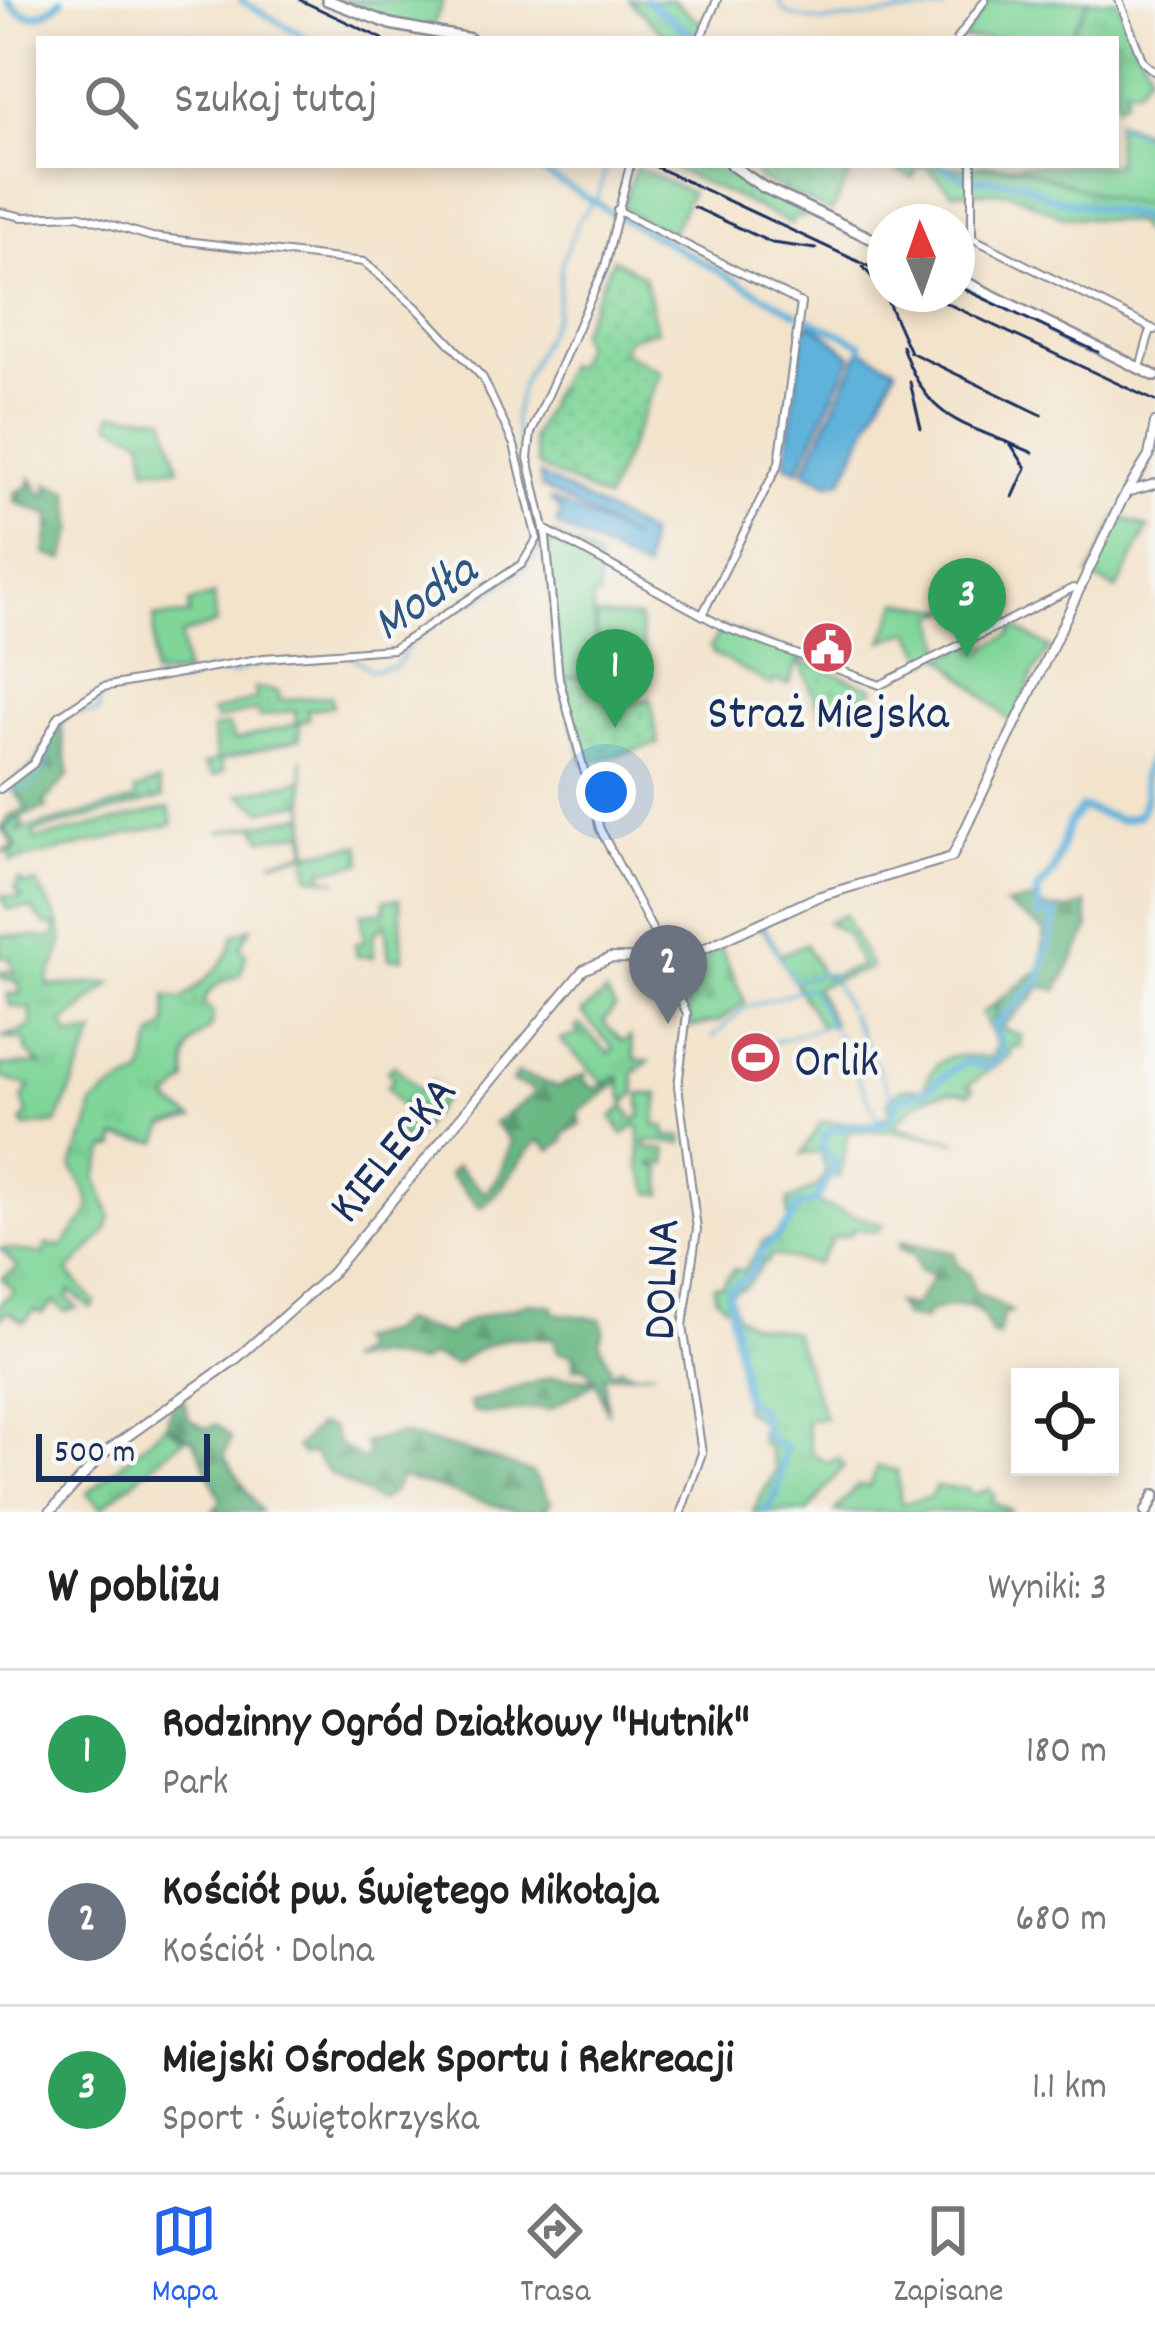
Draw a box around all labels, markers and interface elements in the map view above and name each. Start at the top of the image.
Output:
search box [36,36,1119,168]
icon: search [78,69,144,135]
text: Szukaj tutaj [174,70,378,134]
north arrow [867,204,975,312]
water label: Modła [360,537,495,663]
pin: 3 [928,558,1006,657]
public building icon: Straż Miejska [800,619,856,675]
pin: 1 [576,629,654,728]
place label: Straż Miejska [707,683,950,752]
your location [576,762,636,822]
pin: 2 [629,925,707,1024]
sports icon: Orlik [727,1030,783,1086]
place label: Orlik [794,1031,879,1100]
street label: KIELECKA [315,1063,477,1240]
street label: DOLNA [629,1217,702,1341]
map controls [1011,1368,1119,1476]
button: locate [1011,1368,1119,1476]
scale bar [36,1428,210,1481]
text: 500 m [54,1431,135,1478]
text: W pobliżu [48,1554,220,1626]
text: Wyniki: 3 [988,1563,1107,1618]
text: Rodzinny Ogród Działkowy "Hutnik" [162,1694,750,1758]
text: 1 [83,1726,91,1781]
text: 180 m [1026,1726,1107,1781]
text: Park [162,1758,228,1813]
text: Kościół pw. Świętego Mikołaja [162,1862,658,1926]
text: 2 [78,1894,96,1949]
text: 680 m [1015,1894,1107,1949]
text: Kościół · Dolna [162,1926,374,1981]
text: Miejski Ośrodek Sportu i Rekreacji [162,2030,734,2094]
text: 3 [78,2062,96,2117]
text: 1.1 km [1032,2062,1107,2117]
text: Sport · Świętokrzyska [162,2094,479,2149]
tab: Mapa [151,2198,217,2317]
tab: Trasa [520,2198,590,2317]
tab: Zapisane [893,2198,1004,2317]

